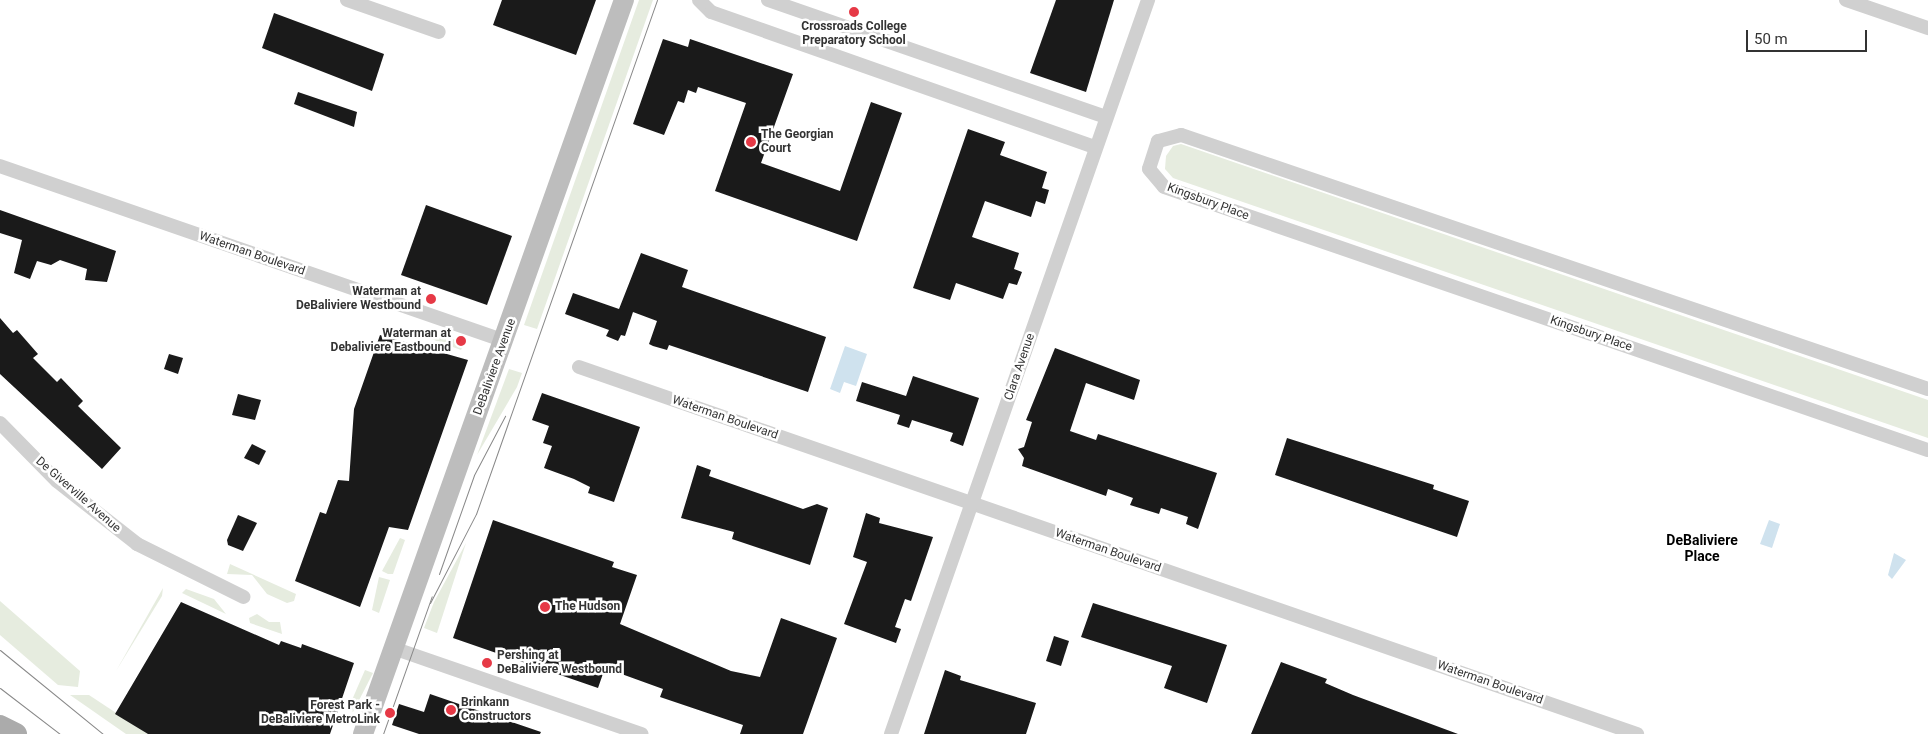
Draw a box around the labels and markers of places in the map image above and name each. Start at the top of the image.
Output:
marker: Crossroads College Preparatory School [848,6,860,18]
place label: Crossroads College Preparatory School [801,20,907,48]
place label: The Georgian Court [761,128,834,156]
marker: The Georgian Court [745,136,757,148]
place label: Waterman at DeBaliviere Westbound [296,285,421,313]
marker: Waterman at DeBaliviere Westbound [425,293,437,305]
place label: Waterman at Debaliviere Eastbound [331,327,451,355]
marker: Waterman at Debaliviere Eastbound [455,335,467,347]
place label: The Hudson [555,600,620,614]
marker: The Hudson [539,601,551,613]
place label: Pershing at DeBaliviere Westbound [497,649,622,677]
marker: Pershing at DeBaliviere Westbound [481,657,493,669]
place label: Brinkann Constructors [461,696,531,724]
place label: Forest Park - DeBaliviere MetroLink [261,699,380,727]
marker: Brinkann Constructors [445,704,457,716]
marker: Forest Park - DeBaliviere MetroLink [384,707,396,719]

